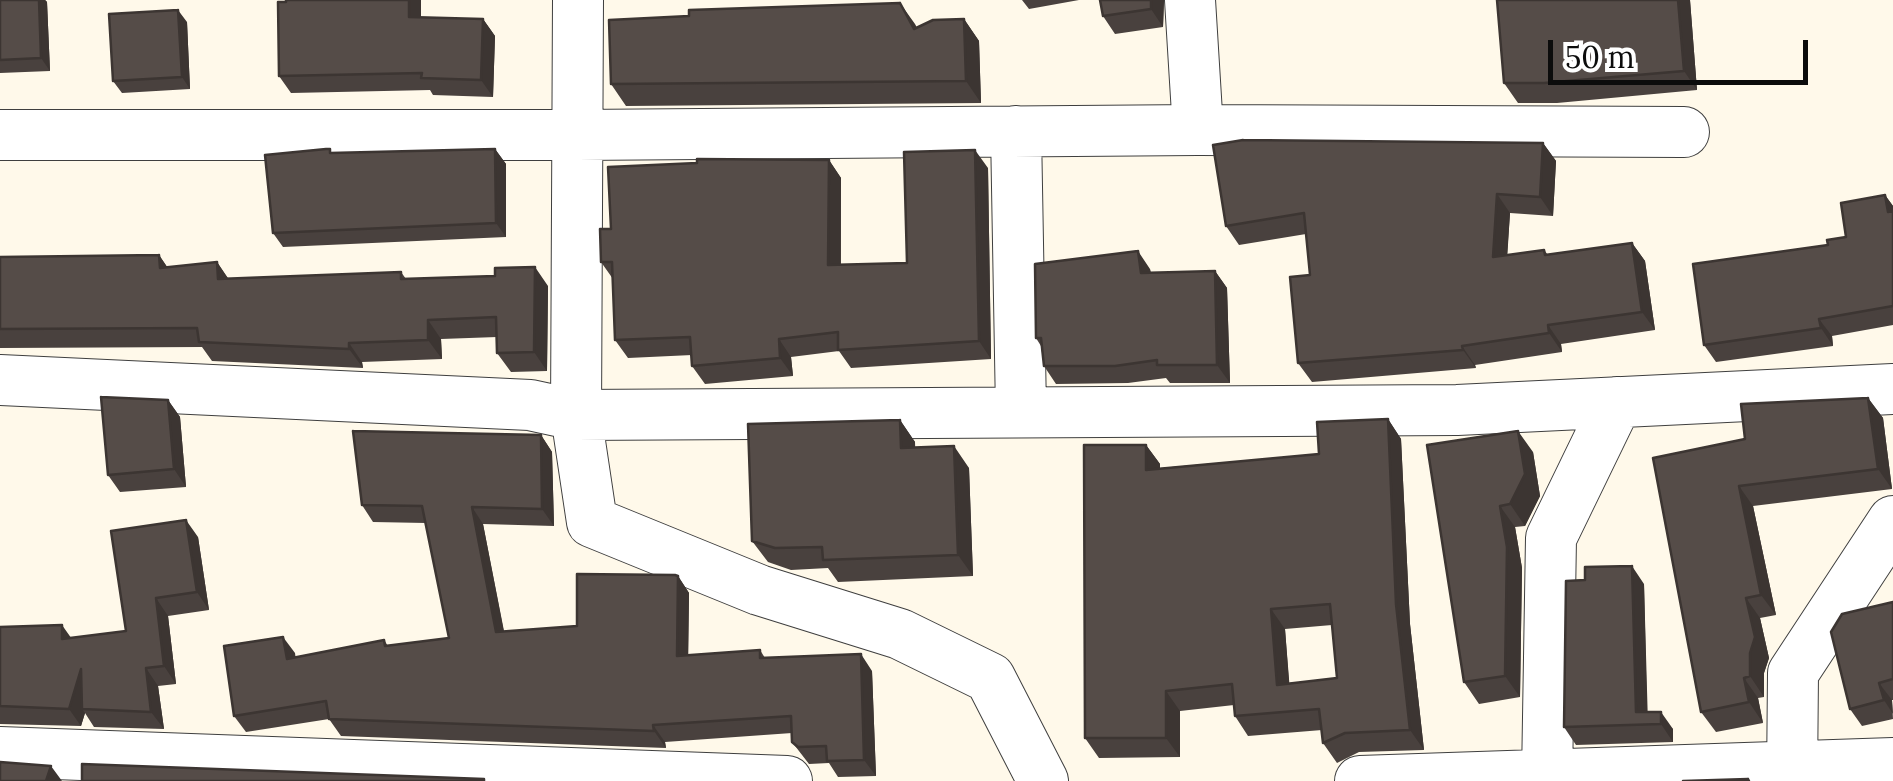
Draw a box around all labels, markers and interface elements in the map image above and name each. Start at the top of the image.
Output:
scale bar [1553,20,1813,82]
text: 50 m [1565,38,1635,76]

